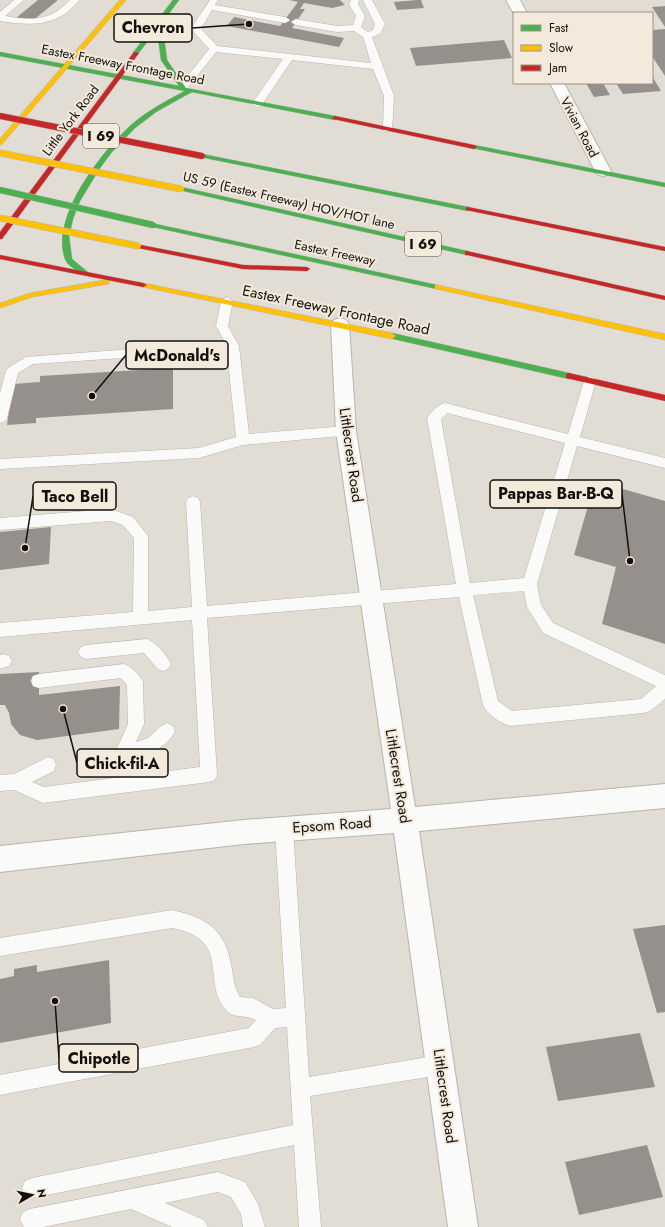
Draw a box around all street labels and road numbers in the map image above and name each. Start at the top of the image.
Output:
street label: Eastex Freeway Frontage Road [40,39,206,90]
street label: Little York Road [37,81,103,160]
street label: Vivian Road [556,94,603,161]
road number: I 69 [83,124,119,148]
street label: US 59 (Eastex Freeway) HOV/HOT lane [181,167,397,234]
road number: I 69 [405,232,441,256]
street label: Eastex Freeway [293,235,377,270]
street label: Eastex Freeway Frontage Road [240,279,432,341]
street label: Littlecrest Road [333,406,369,504]
street label: Littlecrest Road [380,727,416,825]
street label: Epsom Road [292,811,372,839]
street label: Littlecrest Road [427,1047,463,1145]

